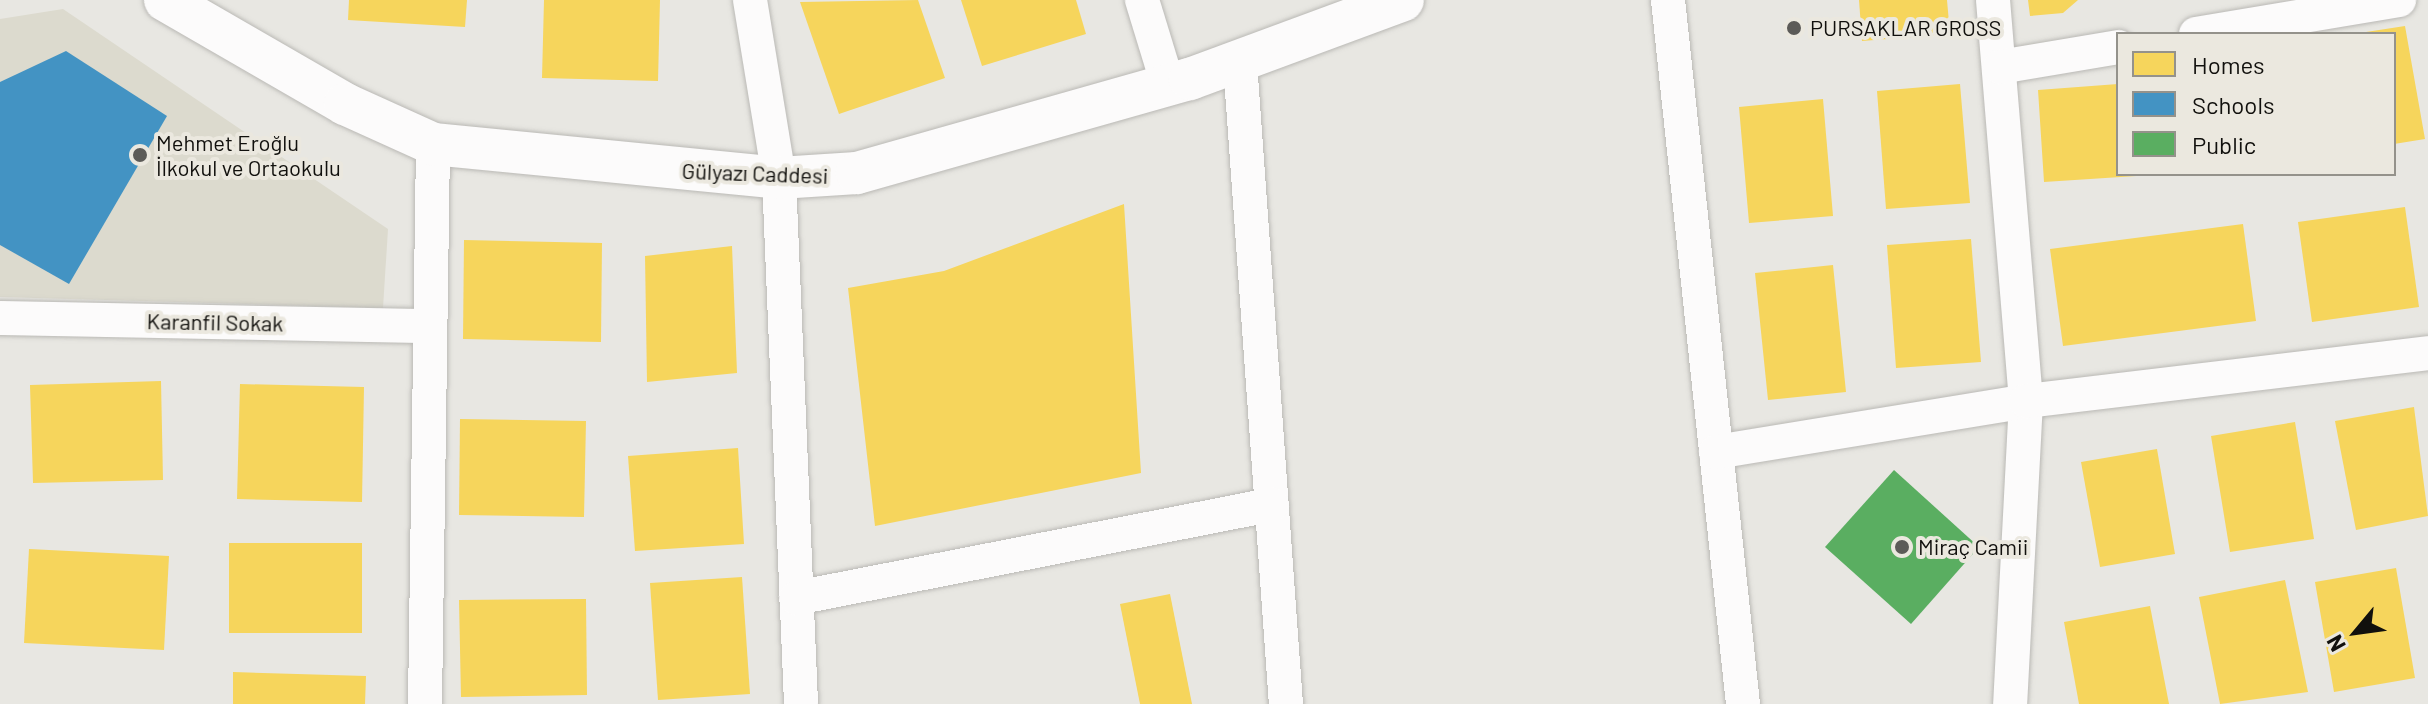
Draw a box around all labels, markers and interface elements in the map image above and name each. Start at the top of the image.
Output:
place label: PURSAKLAR GROSS [1810,15,2001,41]
marker: PURSAKLAR GROSS [1785,19,1803,37]
legend [2116,32,2396,176]
text: Homes [2192,50,2265,79]
text: Schools [2192,90,2275,119]
place label: Mehmet Eroğlu İlkokul ve Ortaokulu [156,129,341,180]
text: Public [2192,130,2256,159]
marker: Mehmet Eroğlu İlkokul ve Ortaokulu [131,146,149,164]
street label: Gülyazı Caddesi [681,157,829,189]
street label: Karanfil Sokak [146,308,284,336]
place label: Miraç Camii [1918,534,2028,560]
marker: Miraç Camii [1893,538,1911,556]
north arrow [2316,592,2396,672]
text: N [2320,631,2350,656]

